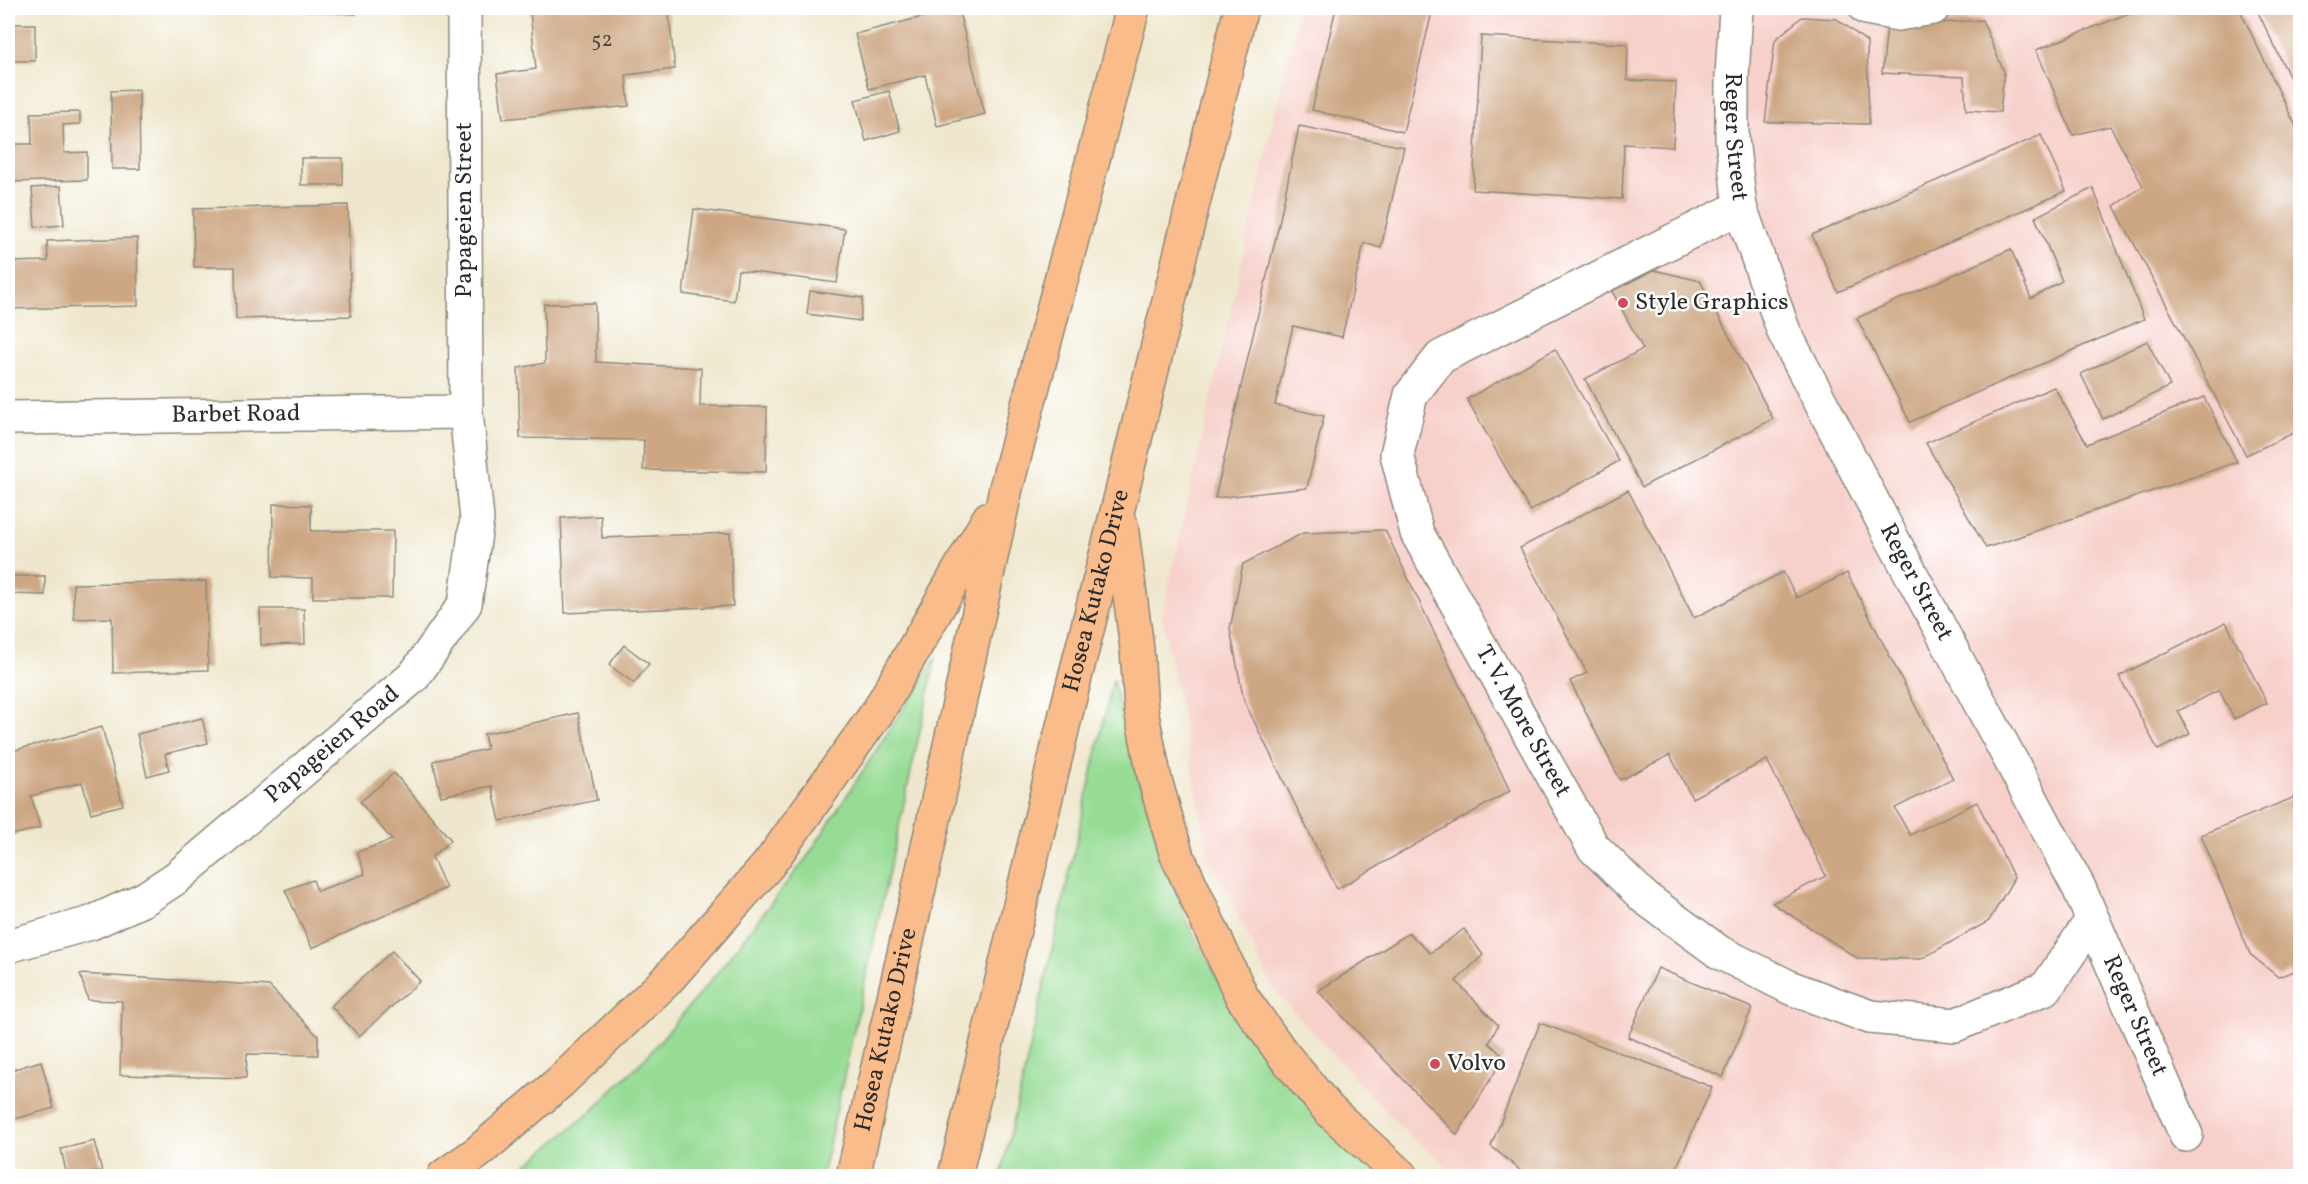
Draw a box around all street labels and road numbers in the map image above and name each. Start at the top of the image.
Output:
street label: Reger Street [1715,72,1756,203]
street label: Papageien Street [448,122,482,298]
street label: Barbet Road [171,397,301,433]
street label: Hosea Kutako Drive [1055,486,1139,696]
street label: Reger Street [1870,518,1961,647]
street label: T. V. More Street [1466,639,1579,804]
street label: Papageien Road [258,678,407,812]
street label: Hosea Kutako Drive [847,924,926,1135]
street label: Reger Street [2093,950,2176,1082]

